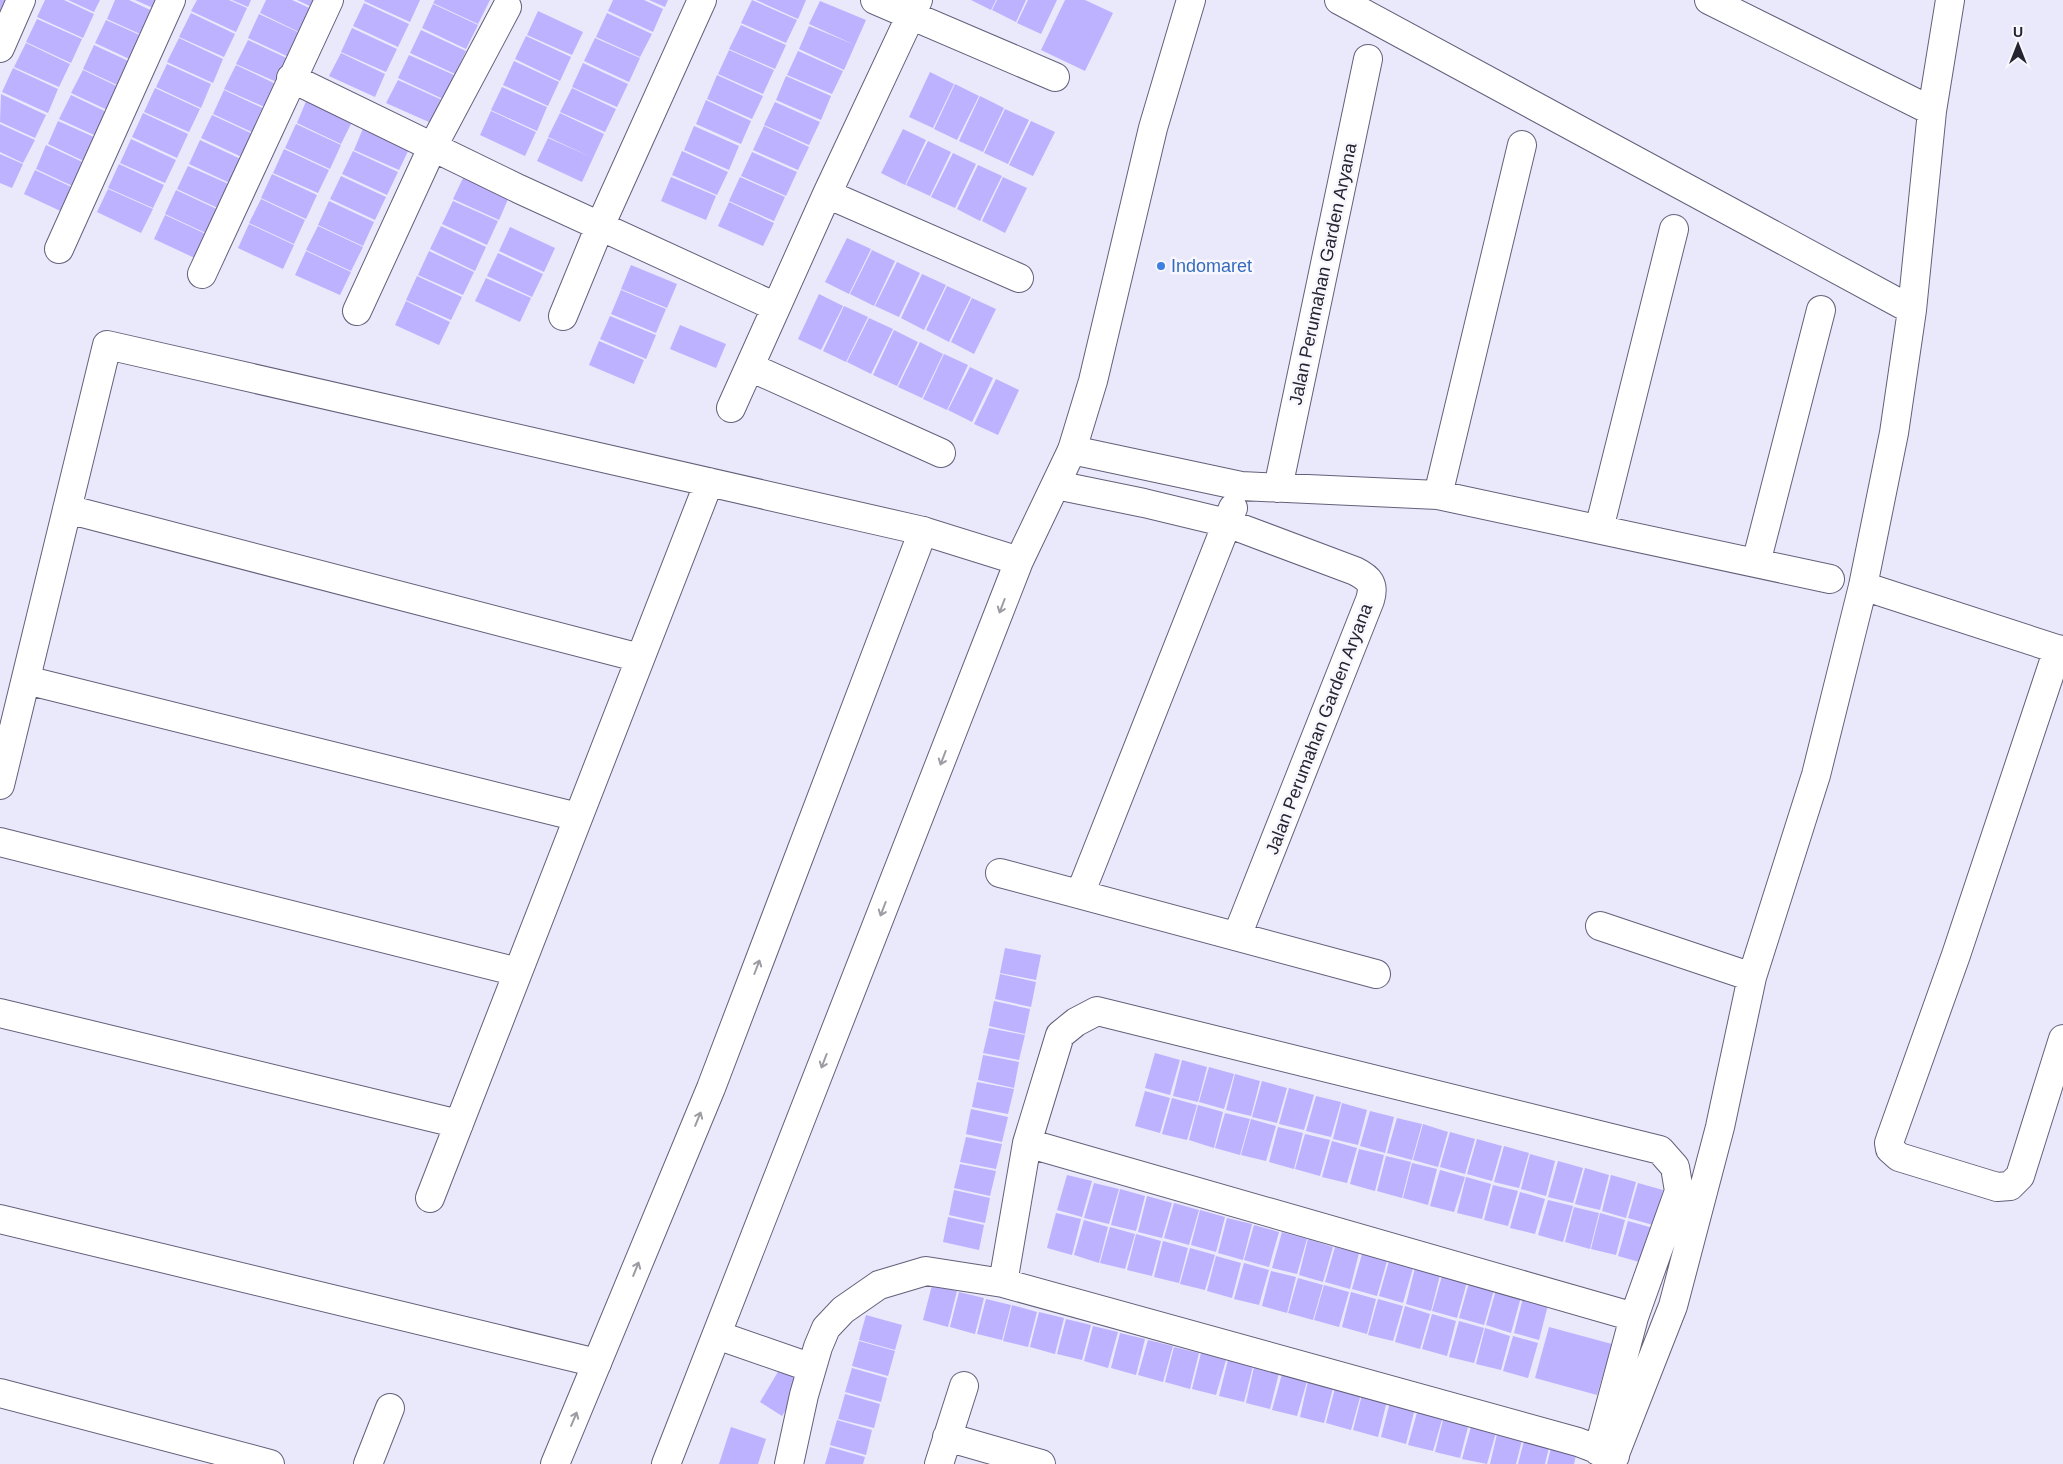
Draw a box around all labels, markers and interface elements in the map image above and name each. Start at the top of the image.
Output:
north arrow [1993,20,2043,70]
text: U [2013,24,2023,40]
street label: Jalan Perumahan Garden Aryana [1285,140,1361,407]
place label: Indomaret [1171,256,1252,276]
marker: Indomaret [1155,260,1167,272]
one-way arrow [997,598,1006,614]
street label: Jalan Perumahan Garden Aryana [1262,600,1377,857]
one-way arrow [937,750,947,765]
one-way arrow [878,901,888,916]
one-way arrow [753,960,762,975]
one-way arrow [819,1052,828,1068]
one-way arrow [694,1112,703,1127]
one-way arrow [632,1262,641,1277]
one-way arrow [569,1412,579,1427]

